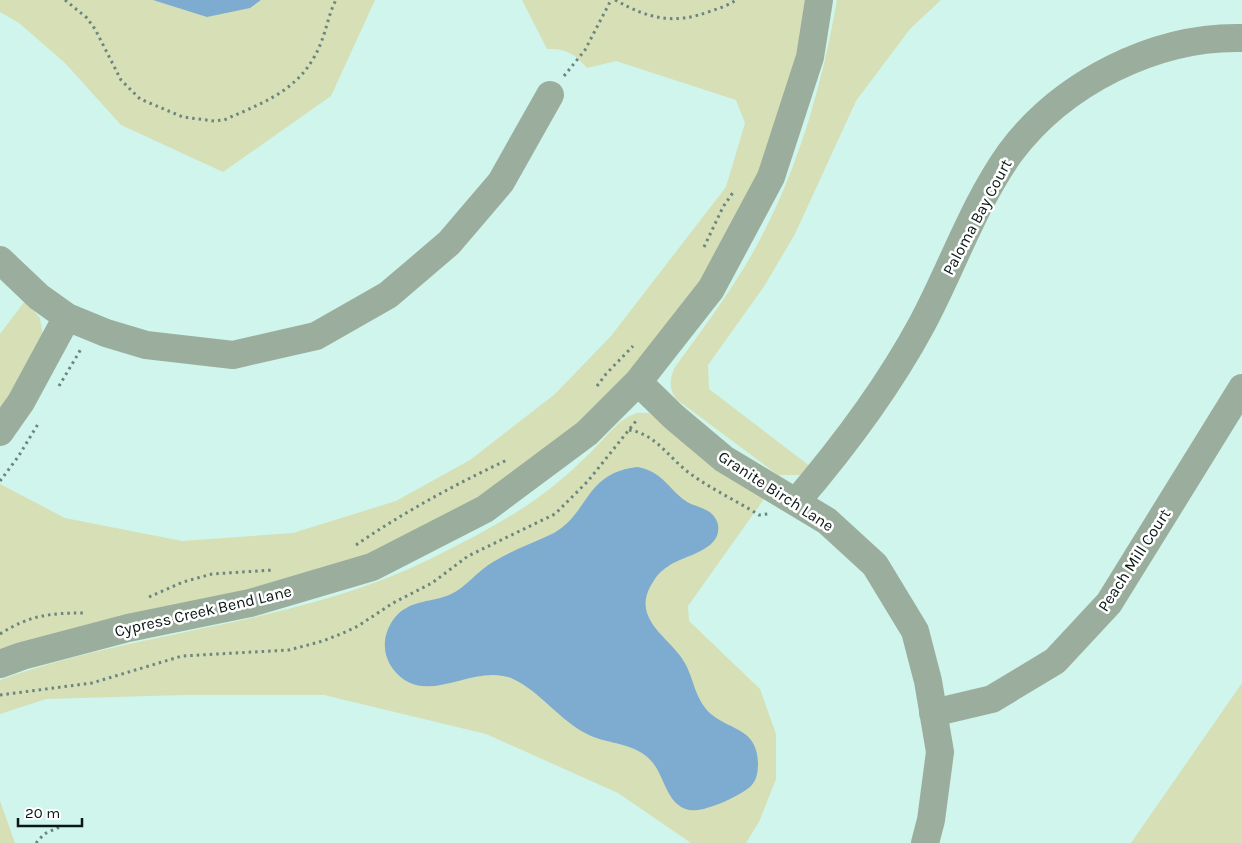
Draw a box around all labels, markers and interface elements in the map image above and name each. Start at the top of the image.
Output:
street label: Paloma Bay Court [938,156,1016,278]
street label: Granite Birch Lane [715,447,837,535]
street label: Peach Mill Court [1094,505,1174,615]
street label: Cypress Creek Bend Lane [113,581,293,641]
scale bar [18,796,81,828]
text: 20 m [25,804,60,822]

